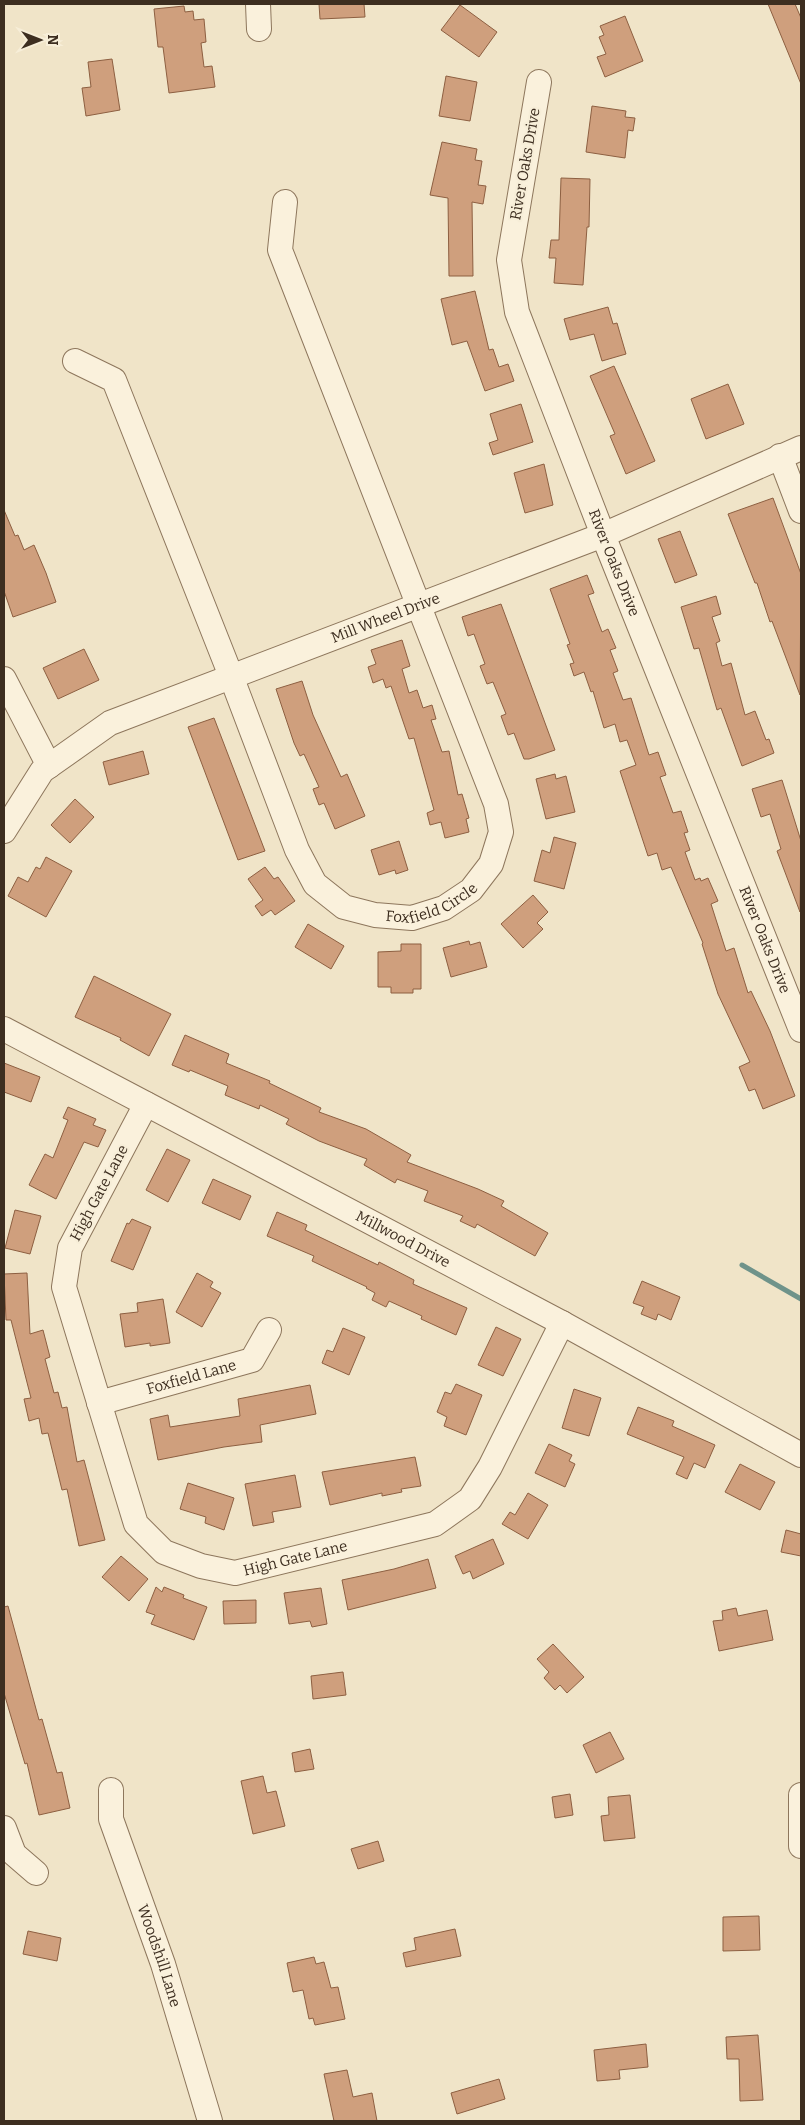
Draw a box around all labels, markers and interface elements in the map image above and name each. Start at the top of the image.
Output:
north arrow [15,15,65,65]
text: N [44,35,61,46]
street label: River Oaks Drive [506,107,544,221]
street label: River Oaks Drive [585,507,644,619]
street label: Mill Wheel Drive [329,589,442,647]
street label: Foxfield Circle [385,880,482,927]
street label: River Oaks Drive [735,884,794,996]
street label: High Gate Lane [66,1142,132,1244]
street label: Millwood Drive [353,1207,453,1271]
street label: Foxfield Lane [145,1356,238,1398]
street label: High Gate Lane [241,1537,349,1580]
street label: Woodshill Lane [133,1902,184,2009]

